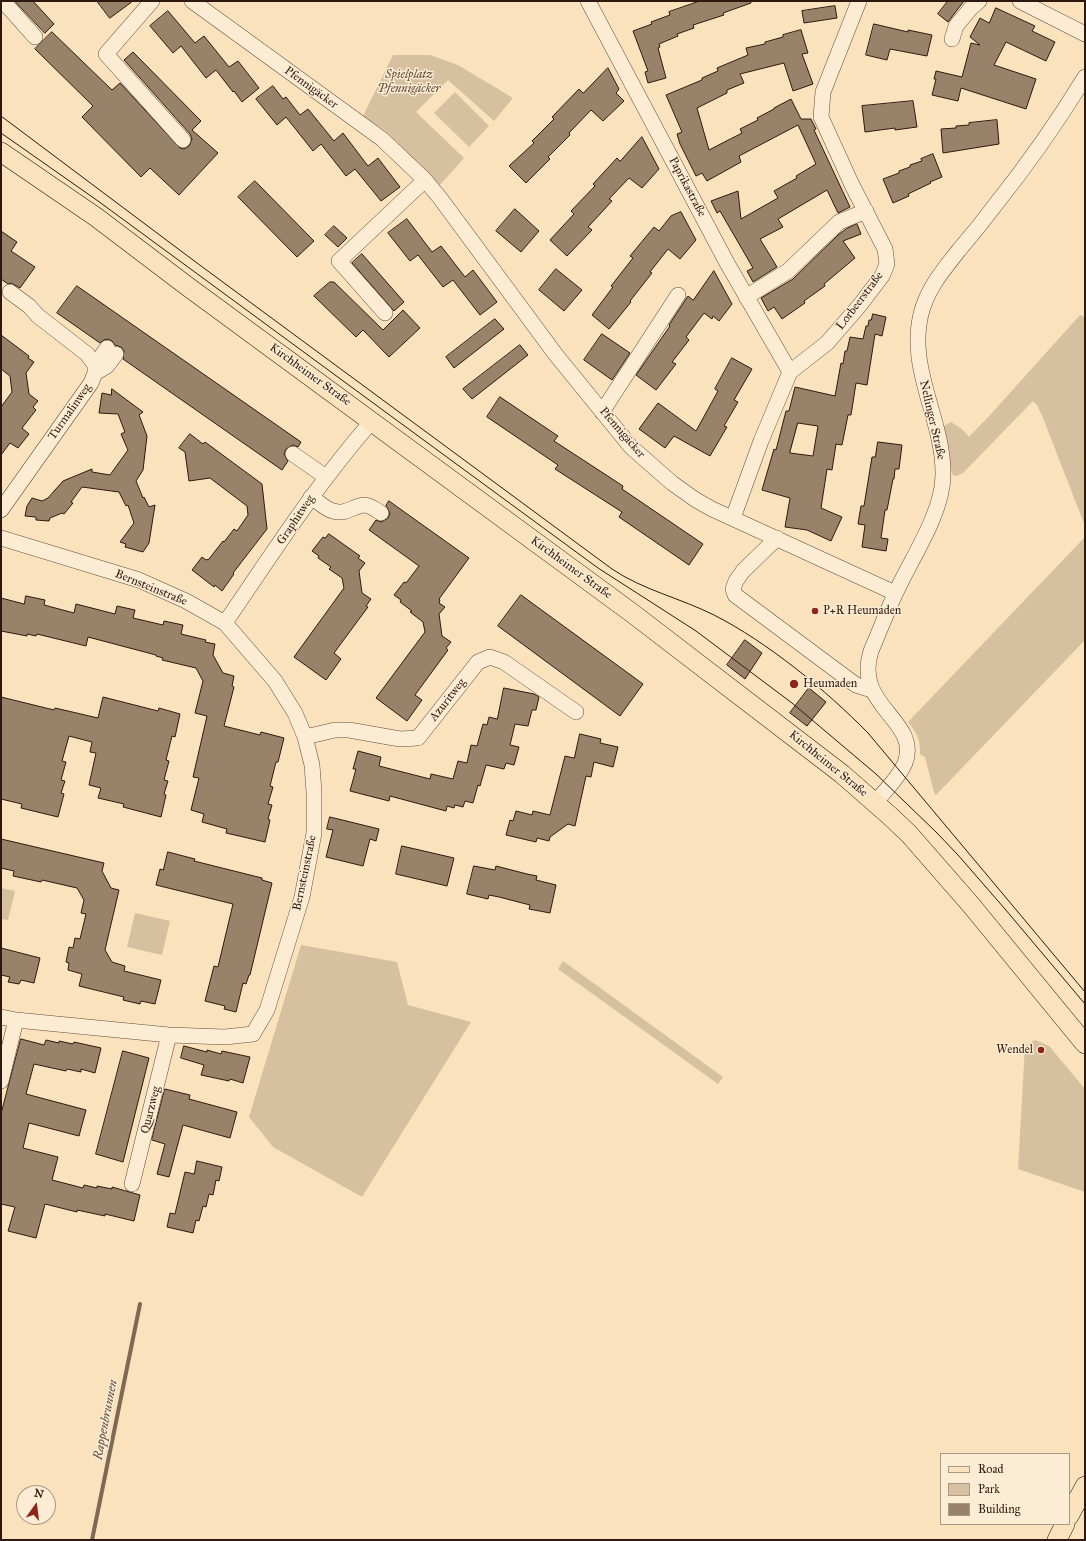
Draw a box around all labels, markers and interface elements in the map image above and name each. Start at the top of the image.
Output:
street label: Pfennigäcker [281,64,341,112]
park label: Spielplatz Pfennigäcker [378,68,440,96]
street label: Paprikastraße [665,155,709,219]
street label: Lorbeerstraße [833,269,887,333]
street label: Kirchheimer Straße [267,341,353,409]
street label: Nellinger Straße [916,379,948,461]
street label: Turmalinweg [45,381,95,443]
street label: Pfennigäcker [596,405,648,461]
street label: Graphitweg [274,492,318,548]
street label: Kirchheimer Straße [528,534,614,602]
street label: Bernsteinstraße [113,567,189,609]
place label: P+R Heumaden [823,604,901,618]
marker: P+R Heumaden [810,606,820,616]
street label: Azuritweg [427,676,469,724]
place label: Heumaden [803,677,857,691]
marker: Heumaden [788,678,800,690]
street label: Kirchheimer Straße [786,728,870,800]
street label: Bernsteinstraße [290,834,320,912]
place label: Wendel [996,1043,1033,1057]
marker: Wendel [1036,1045,1046,1055]
street label: Quarzweg [138,1085,164,1135]
water label: Rappenbrunnen [91,1379,121,1461]
legend [940,1453,1070,1525]
text: Road [978,1462,1004,1476]
text: Park [978,1482,1000,1496]
north arrow [16,1485,56,1525]
text: N [33,1486,45,1501]
text: Building [978,1502,1020,1516]

